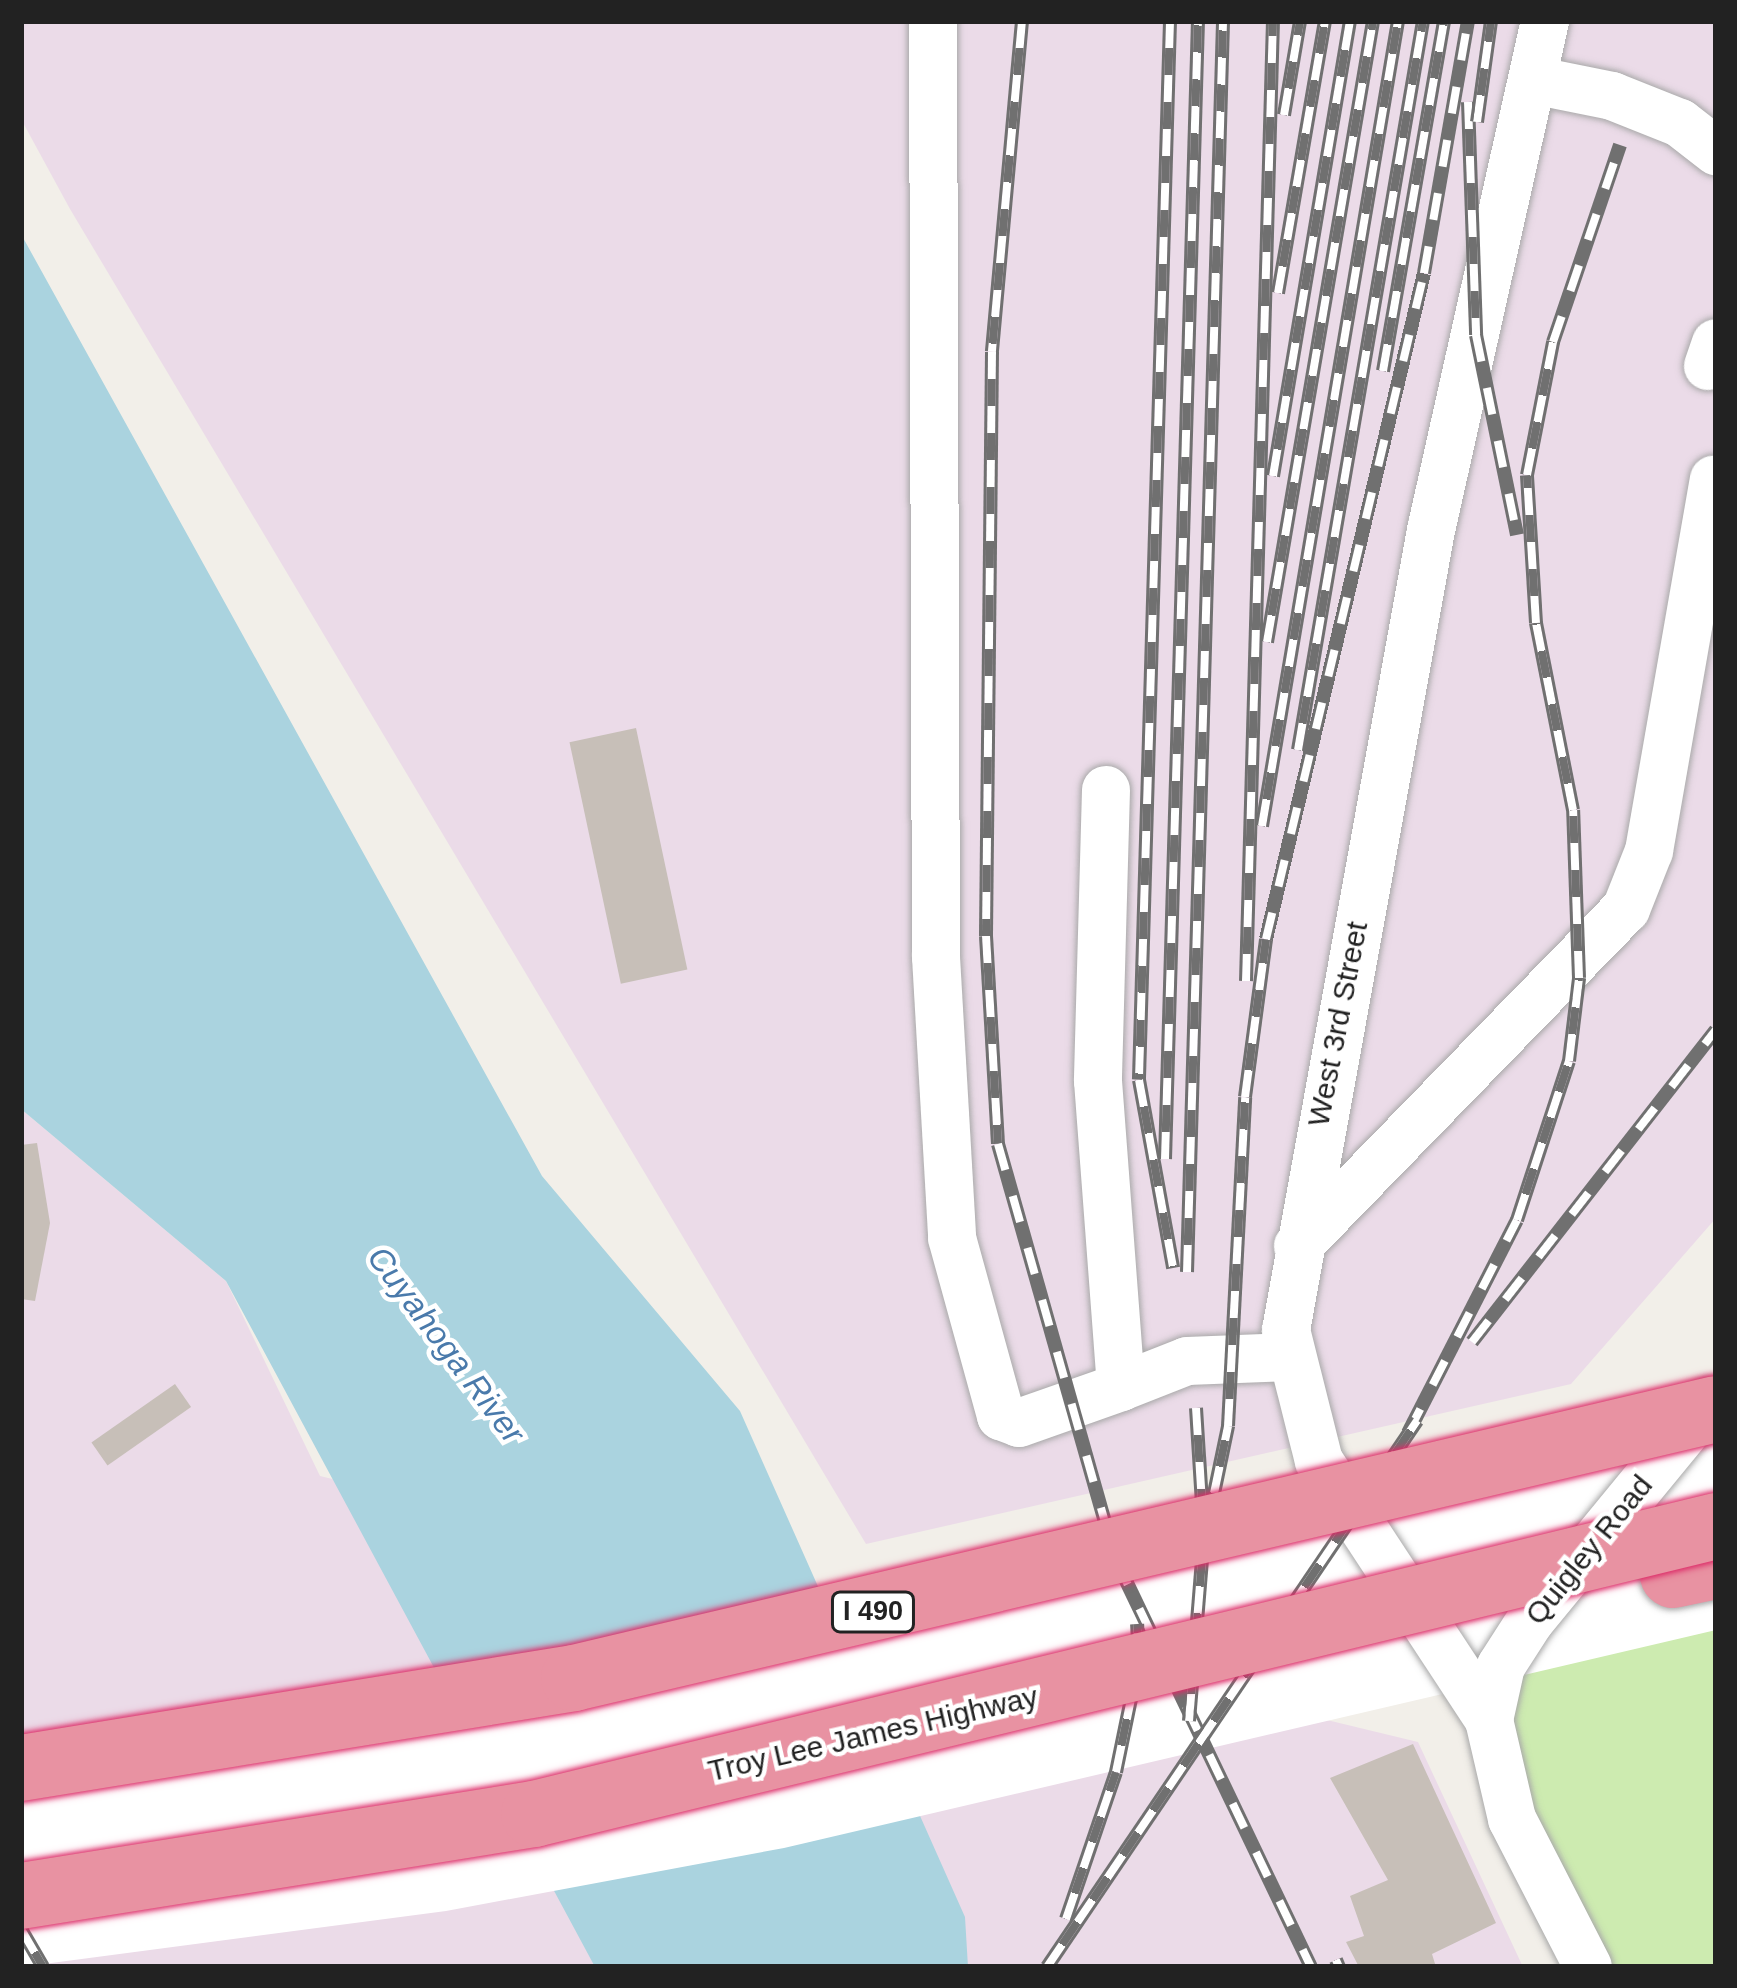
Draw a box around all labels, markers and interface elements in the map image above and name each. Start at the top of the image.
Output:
street label: West 3rd Street [1300,919,1376,1129]
water label: Cuyahoga River [359,1239,533,1451]
street label: Quigley Road [1518,1468,1660,1632]
road number: I 490 [828,1591,918,1633]
street label: Troy Lee James Highway [705,1679,1041,1789]

